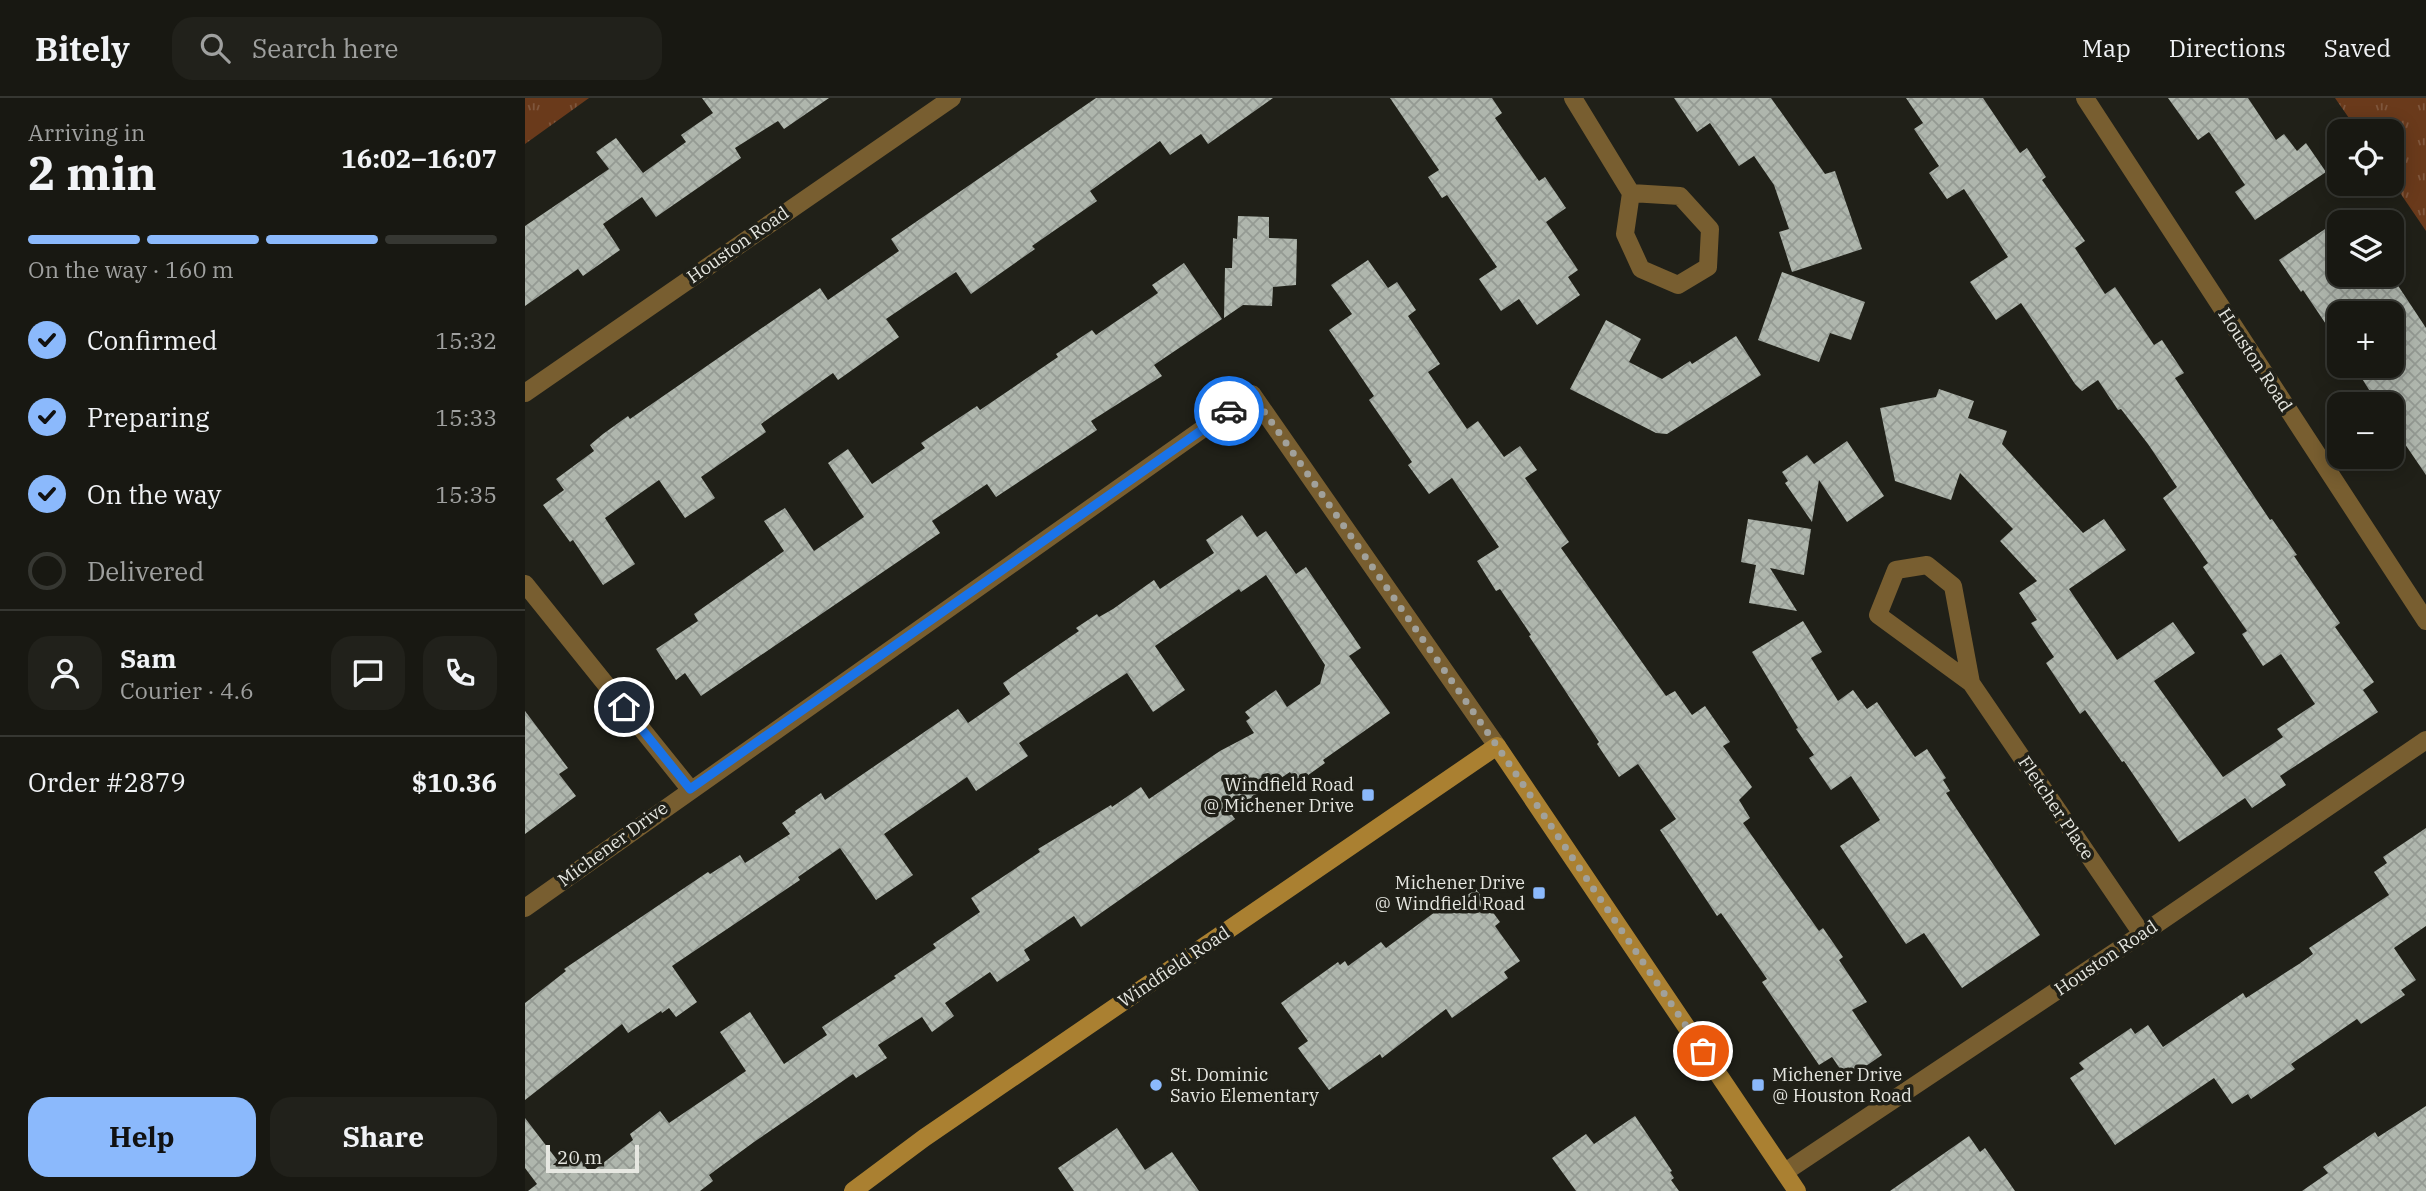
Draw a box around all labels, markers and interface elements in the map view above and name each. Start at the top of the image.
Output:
search box [172,17,662,80]
text: Bitely [35,27,130,70]
icon: search [196,29,234,67]
text: Search here [252,31,398,65]
text: Map [2082,32,2131,64]
text: Directions [2169,32,2286,64]
text: Saved [2324,32,2391,64]
text: Arriving in [28,117,145,147]
map controls [2327,119,2404,469]
button: locate [2327,119,2404,196]
text: 16:02–16:07 [341,141,497,175]
text: 2 min [28,143,157,203]
street label: Houston Road [682,201,793,288]
button: layers [2327,210,2404,287]
text: On the way · 160 m [28,254,234,284]
button: + [2327,301,2404,378]
street label: Houston Road [2213,303,2298,416]
icon: check [28,321,66,359]
text: Confirmed [87,323,218,357]
text: 15:32 [435,325,497,355]
courier [1194,376,1264,446]
icon: car [1210,392,1248,430]
button: − [2327,392,2404,469]
icon: check [28,398,66,436]
text: Preparing [87,400,209,434]
text: 15:33 [435,402,497,432]
icon: check [28,475,66,513]
text: On the way [87,477,221,511]
text: 15:35 [435,479,497,509]
text: Delivered [87,554,204,588]
button: person [28,636,102,710]
button: chat [331,636,405,710]
button: phone [423,636,497,710]
text: Sam [120,641,176,675]
text: Courier · 4.6 [120,675,254,705]
pin [594,677,654,737]
icon: home [605,688,643,726]
street label: Fletcher Place [2013,751,2100,864]
text: Order #2879 [28,765,186,799]
text: $10.36 [412,765,497,799]
place label: Windfield Road @ Michener Drive [1203,773,1354,817]
marker: Windfield Road @ Michener Drive [1360,787,1376,803]
street label: Michener Drive [553,796,672,891]
place label: Michener Drive @ Windfield Road [1374,871,1525,915]
marker: Michener Drive @ Windfield Road [1531,885,1547,901]
street label: Houston Road [2050,915,2162,1000]
street label: Windfield Road [1113,921,1234,1012]
pin [1673,1021,1733,1081]
icon: bag [1684,1032,1722,1070]
place label: St. Dominic Savio Elementary [1170,1063,1319,1107]
place label: Michener Drive @ Houston Road [1772,1063,1912,1107]
marker: St. Dominic Savio Elementary [1148,1077,1164,1093]
marker: Michener Drive @ Houston Road [1750,1077,1766,1093]
button: Help [28,1097,256,1177]
button: Share [270,1097,497,1177]
scale bar [546,1142,639,1174]
text: 20 m [557,1145,602,1169]

